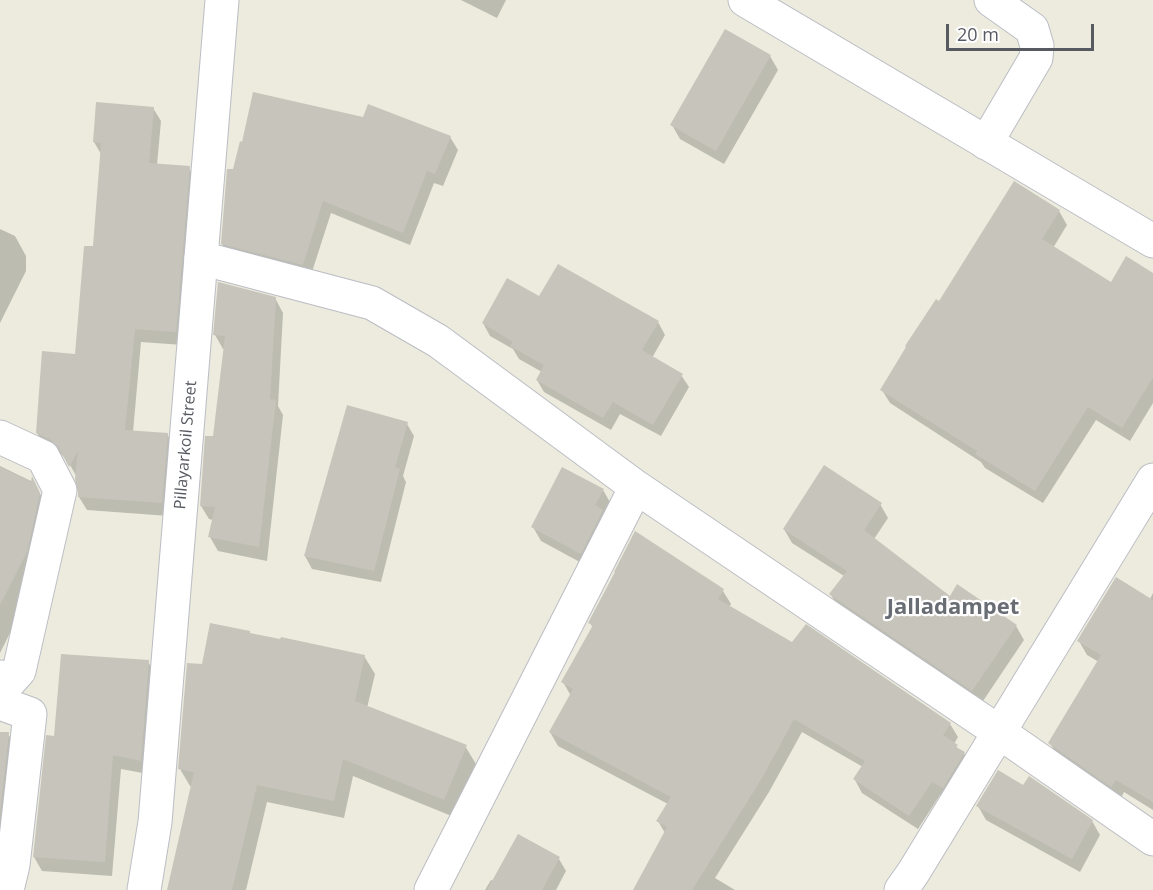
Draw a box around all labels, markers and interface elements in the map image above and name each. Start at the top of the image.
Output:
scale bar [949,12,1098,50]
text: 20 m [957,22,999,46]
street label: Pillayarkoil Street [171,380,201,510]
district label: Jalladampet [887,595,1019,621]

